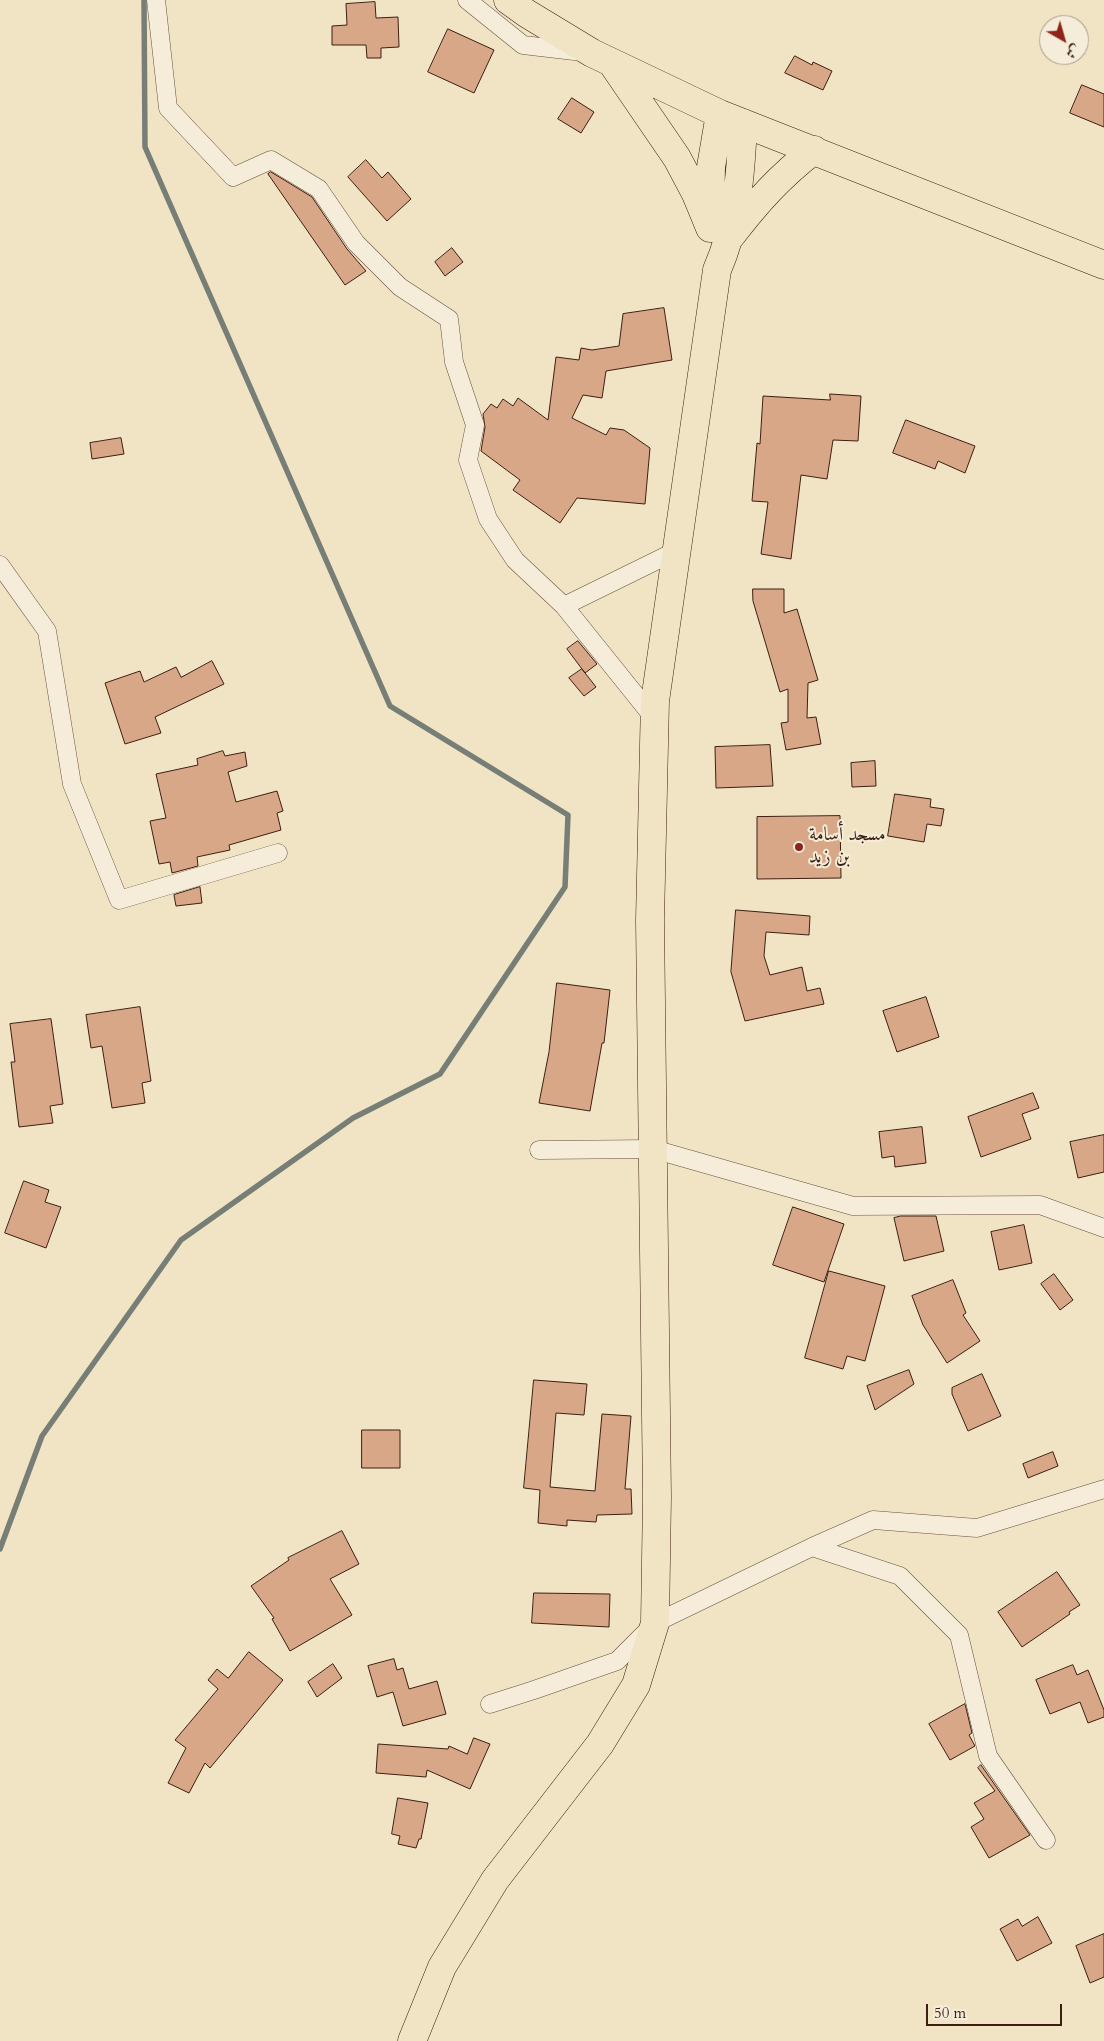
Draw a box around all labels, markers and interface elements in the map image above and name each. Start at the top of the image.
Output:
north arrow [1039,15,1089,65]
text: ش [1062,40,1084,63]
place label: مسجد أسامة بن زيد [809,825,886,869]
marker: مسجد أسامة بن زيد [793,841,805,853]
scale bar [929,1994,1065,2026]
text: 50 m [934,2003,966,2023]

